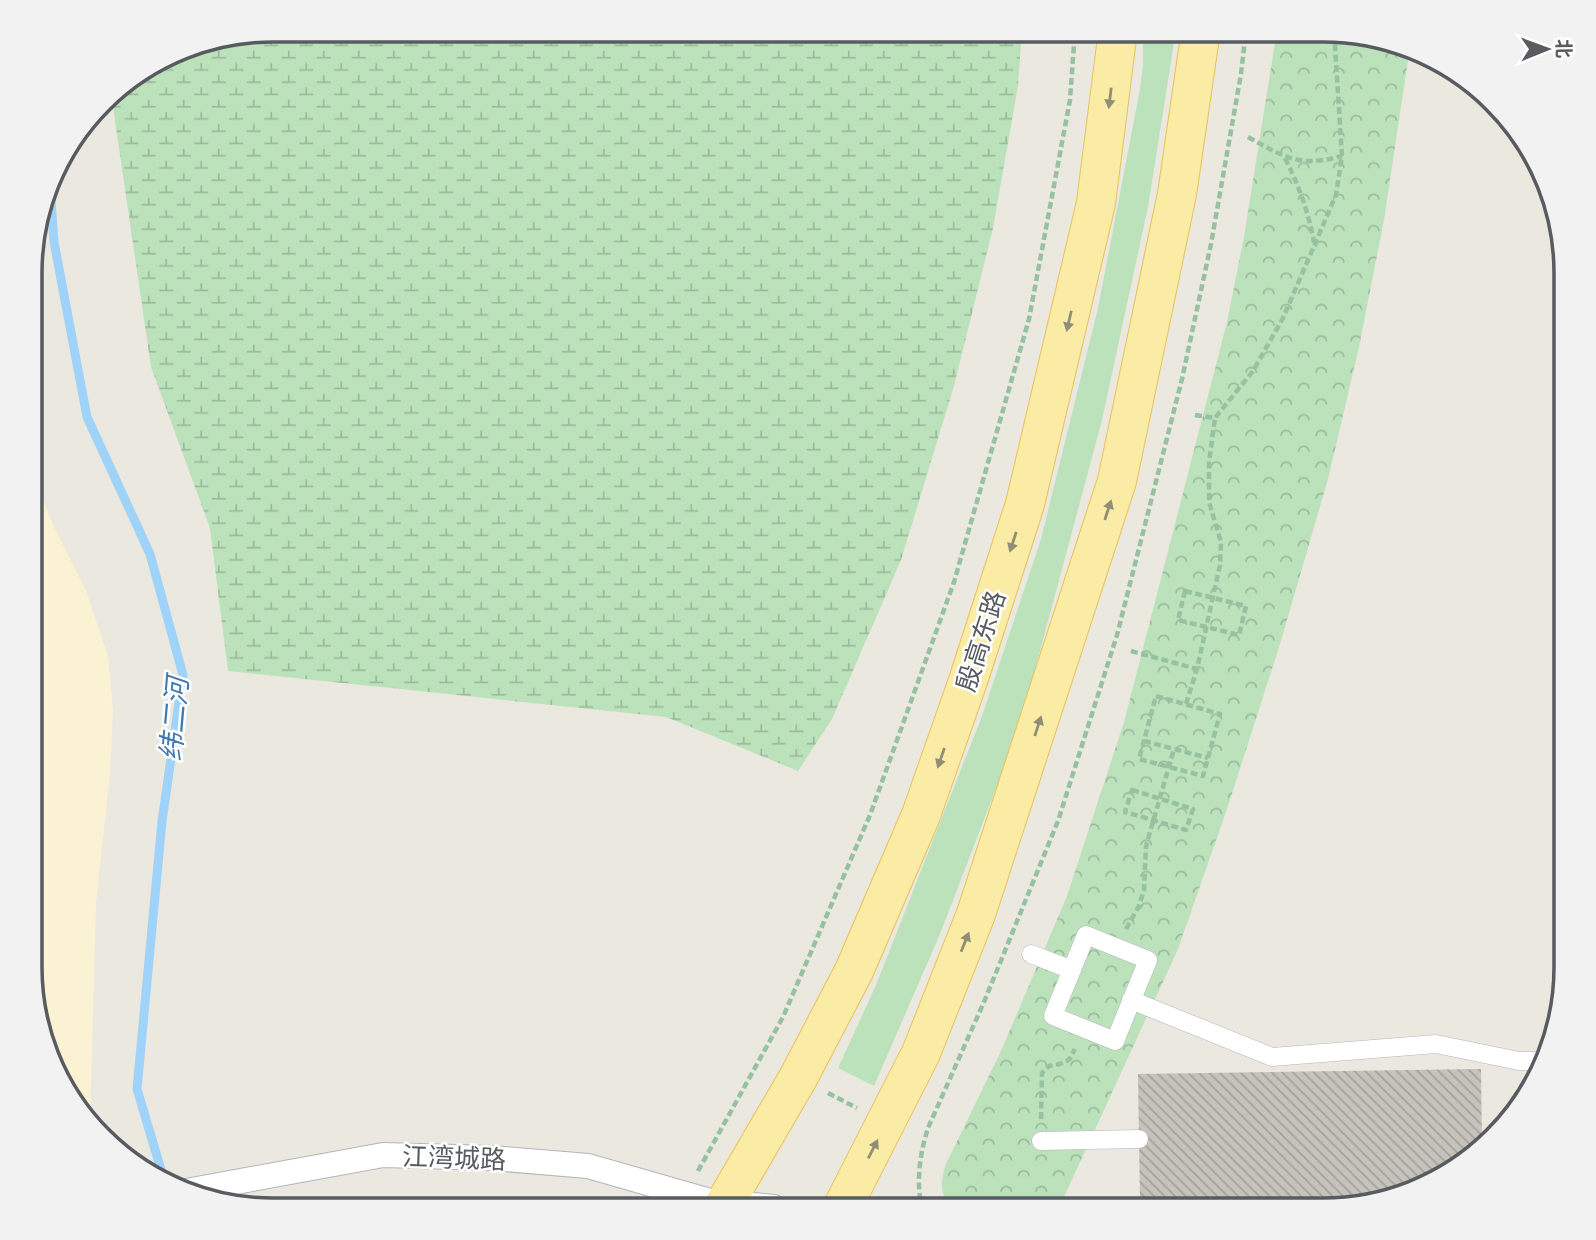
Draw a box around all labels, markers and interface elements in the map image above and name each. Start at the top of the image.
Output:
north arrow [1512,14,1582,84]
text: 北 [1552,39,1574,58]
one-way arrow [1104,87,1115,109]
one-way arrow [1063,311,1074,333]
one-way arrow [1103,499,1114,520]
one-way arrow [1007,532,1018,553]
street label: 殷高东路 [951,587,1012,695]
water label: 纬二河 [154,671,195,762]
one-way arrow [1033,715,1043,736]
one-way arrow [936,747,947,768]
one-way arrow [960,931,971,952]
one-way arrow [867,1140,879,1159]
street label: 江湾城路 [401,1141,506,1176]

